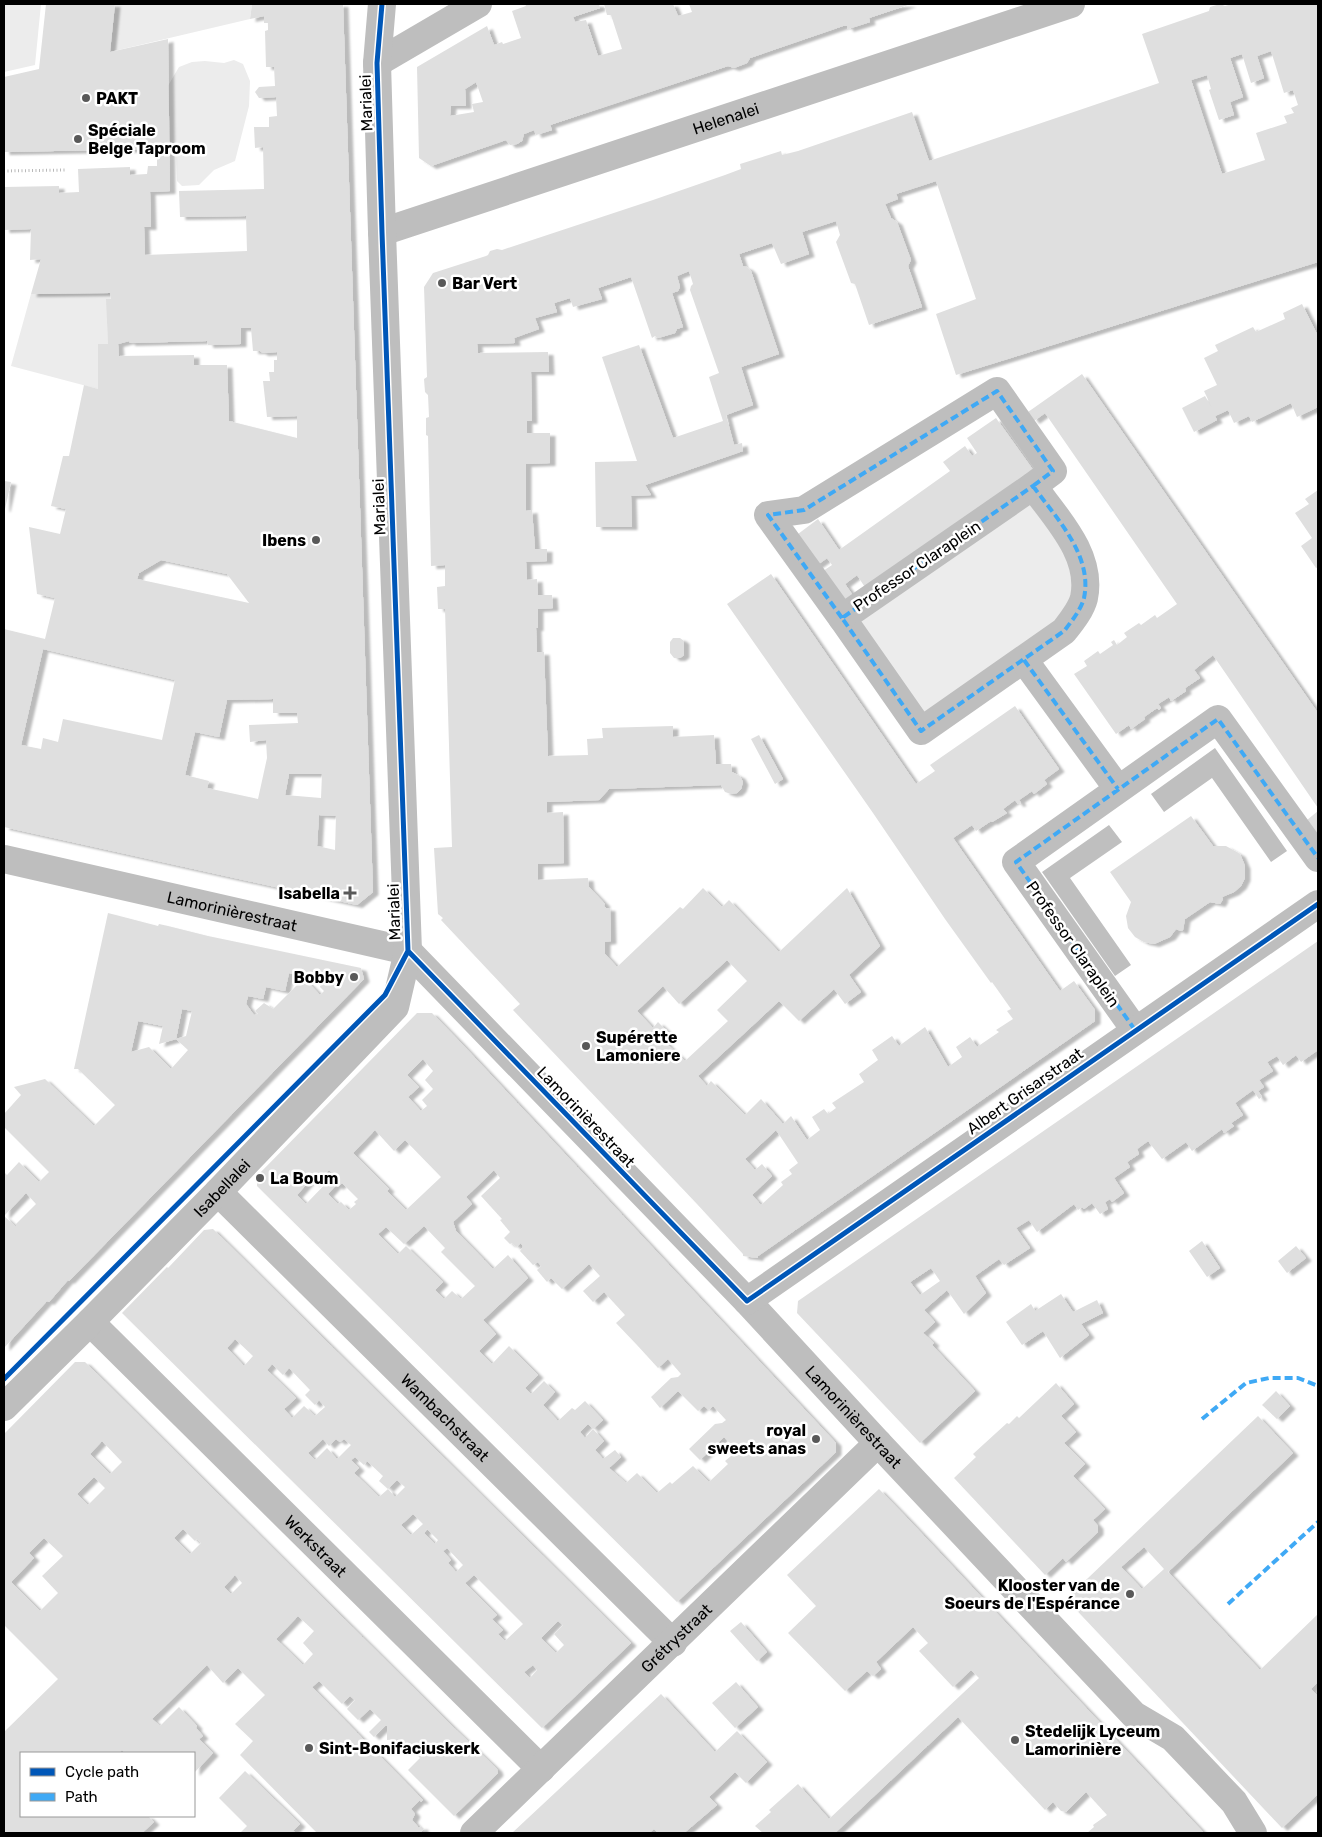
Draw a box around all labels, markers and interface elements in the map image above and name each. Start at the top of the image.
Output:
street label: Marialei [356,74,376,132]
place label: PAKT [96,89,138,108]
marker: PAKT [80,92,92,104]
street label: Helenalei [690,98,761,138]
place label: Spéciale Belge Taproom [88,121,206,158]
marker: Spéciale Belge Taproom [72,133,84,145]
place label: Bar Vert [452,274,518,293]
marker: Bar Vert [436,277,448,289]
street label: Marialei [369,478,389,536]
street label: Professor Claraplein [850,516,984,616]
place label: Ibens [262,531,306,550]
marker: Ibens [310,534,322,546]
street label: Professor Claraplein [1022,877,1124,1011]
street label: Marialei [384,883,404,941]
place label: Isabella [278,884,340,903]
street label: Lamorinièrestraat [165,887,299,935]
marker: Isabella [344,887,356,899]
place label: Bobby [294,968,344,987]
marker: Bobby [348,971,360,983]
place label: Supérette Lamoniere [596,1028,681,1065]
marker: Supérette Lamoniere [580,1040,592,1052]
street label: Albert Grisarstraat [963,1044,1087,1138]
street label: Lamorinièrestraat [533,1063,639,1171]
street label: Isabellalei [189,1155,254,1221]
place label: La Boum [270,1169,338,1188]
marker: La Boum [254,1172,266,1184]
street label: Lamorinièrestraat [802,1361,906,1472]
street label: Wambachstraat [397,1369,493,1465]
place label: royal sweets anas [708,1421,806,1458]
marker: royal sweets anas [810,1433,822,1445]
street label: Werkstraat [281,1511,351,1581]
place label: Klooster van de Soeurs de l'Espérance [944,1576,1120,1613]
marker: Klooster van de Soeurs de l'Espérance [1124,1588,1136,1600]
street label: Grétrystraat [637,1599,715,1676]
place label: Stedelijk Lyceum Lamorinière [1025,1722,1160,1759]
marker: Stedelijk Lyceum Lamorinière [1009,1734,1021,1746]
place label: Sint-Bonifaciuskerk [319,1739,481,1758]
marker: Sint-Bonifaciuskerk [303,1742,315,1754]
legend [20,1752,195,1817]
text: Cycle path [65,1763,139,1781]
text: Path [65,1788,98,1806]

